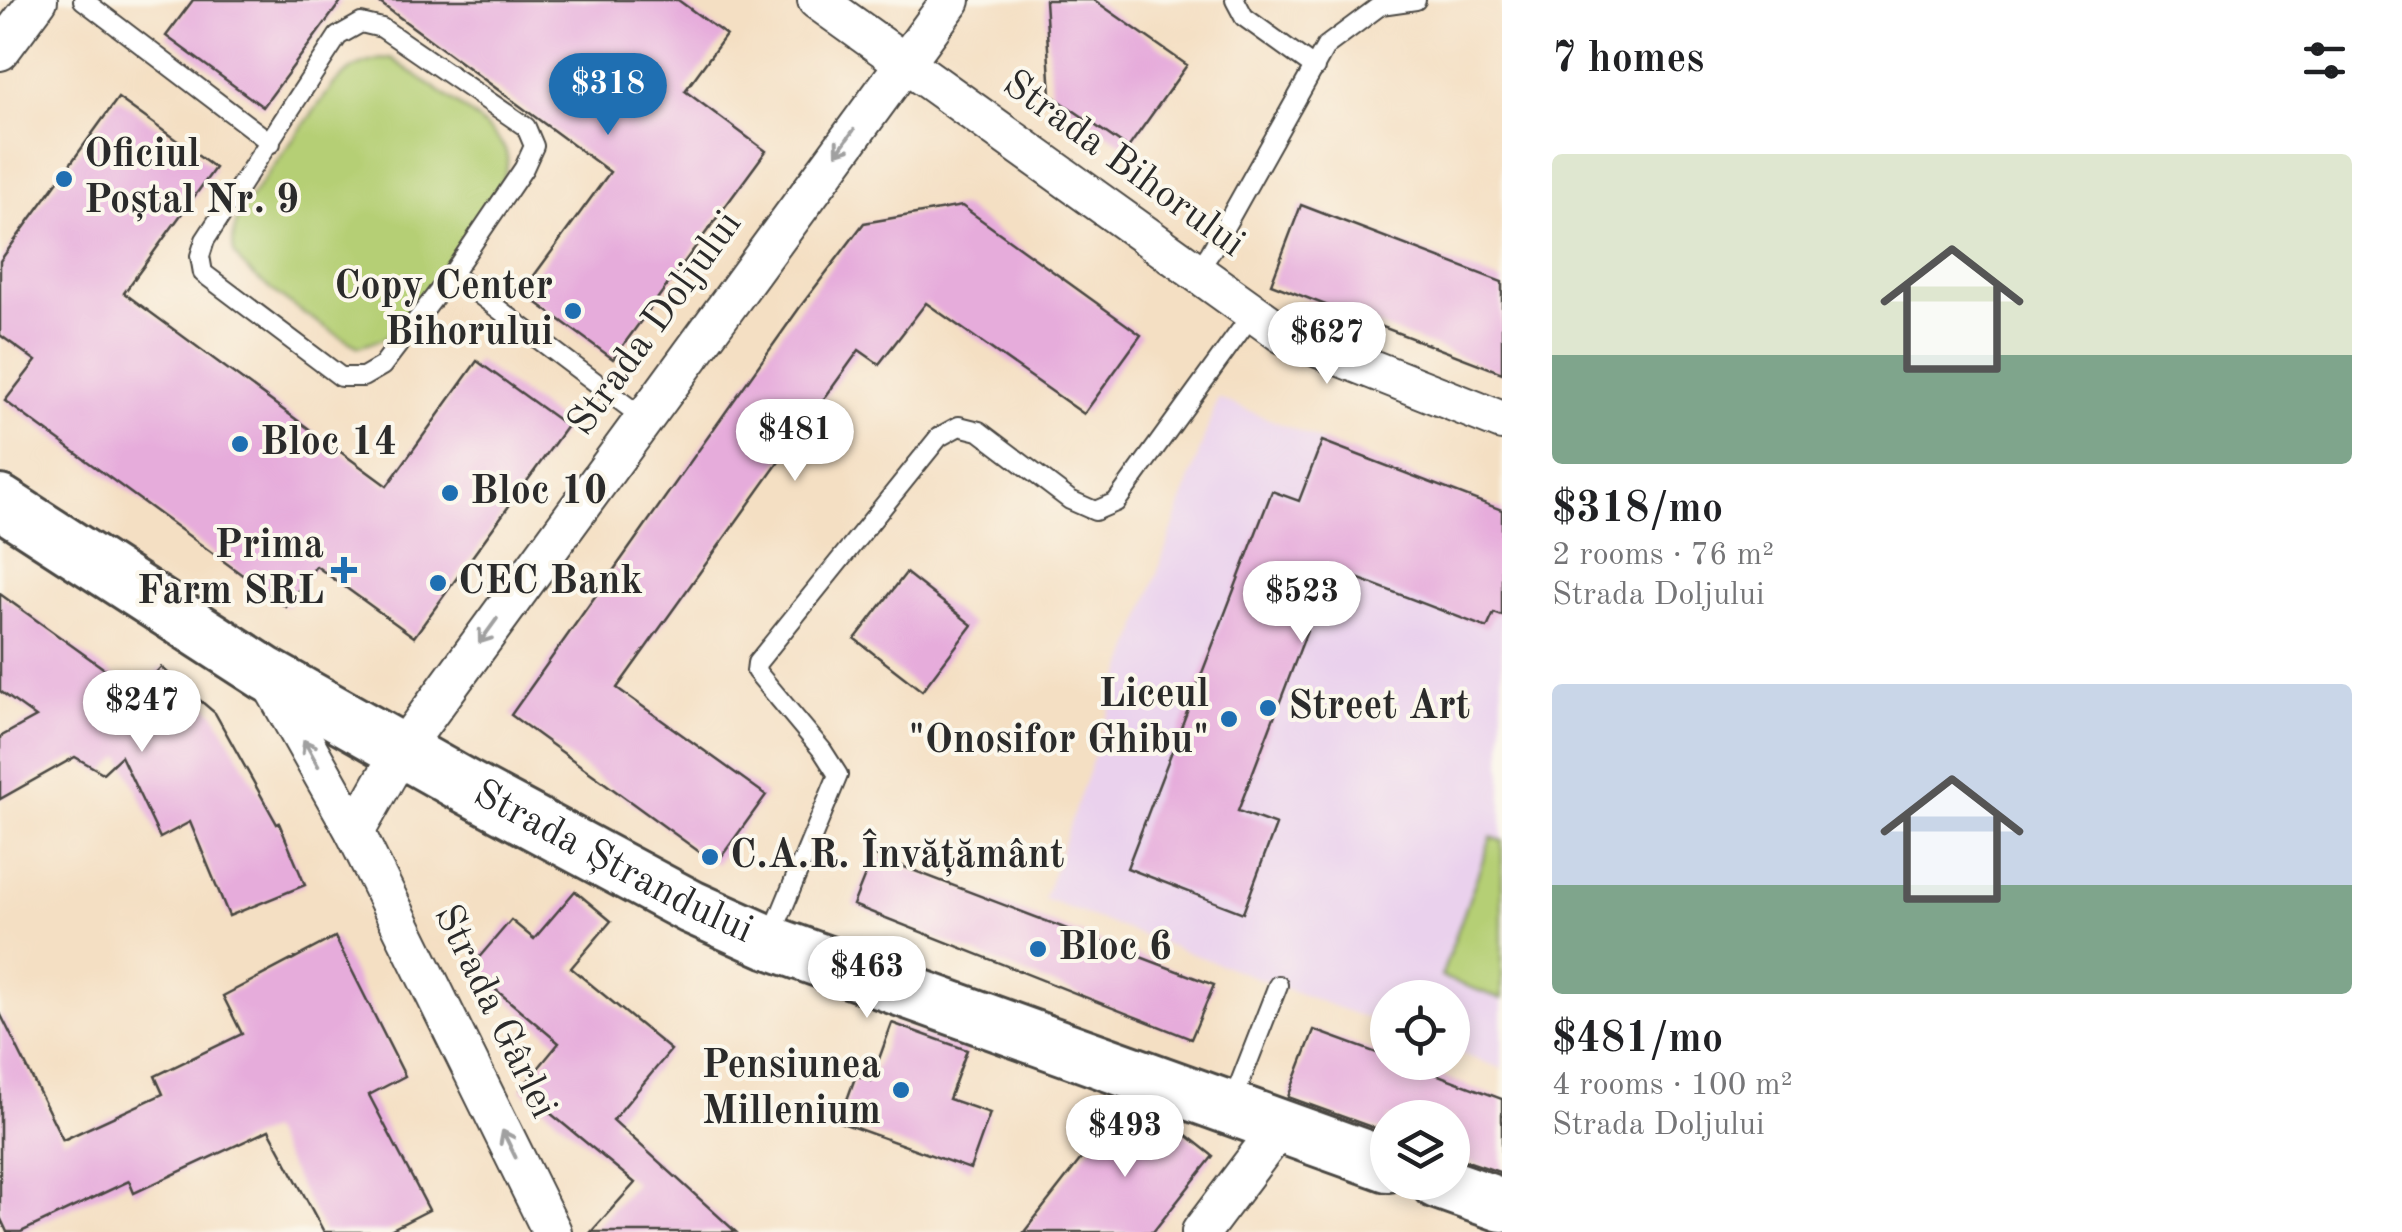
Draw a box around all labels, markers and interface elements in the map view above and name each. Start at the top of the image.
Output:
icon: filters [2297,33,2352,88]
text: 7 homes [1552,39,1704,81]
pin: $318 [549,53,667,138]
street label: Strada Bihorului [995,64,1251,266]
text: $318 [571,69,645,101]
one-way arrow [835,128,856,155]
place label: Oficiul Poștal Nr. 9 [84,136,299,222]
marker: Oficiul Poștal Nr. 9 [53,168,75,190]
street label: Strada Doljului [562,205,750,443]
icon: home [1862,219,2042,399]
place label: Copy Center Bihorului [334,268,553,354]
marker: Copy Center Bihorului [562,300,584,322]
pin: $627 [1268,302,1386,387]
text: $627 [1290,318,1364,350]
pin: $481 [736,399,854,484]
text: $481 [758,415,832,447]
place label: Bloc 14 [260,424,397,464]
marker: Bloc 14 [229,433,251,455]
place label: Bloc 10 [470,473,607,513]
marker: Bloc 10 [439,482,461,504]
text: $318/mo [1552,489,1723,531]
place label: Prima Farm SRL [137,527,324,613]
text: 2 rooms · 76 m² [1552,540,1774,572]
marker: Prima Farm SRL [333,559,355,581]
pin: $523 [1243,561,1361,646]
place label: CEC Bank [458,563,643,603]
marker: CEC Bank [427,572,449,594]
text: $523 [1265,577,1339,609]
text: Strada Doljului [1552,580,1765,612]
one-way arrow [478,616,499,644]
pin: $247 [83,670,201,755]
place label: Liceul "Onosifor Ghibu" [909,676,1209,762]
text: $247 [105,686,179,718]
place label: Street Art [1288,688,1470,728]
marker: Street Art [1257,697,1279,719]
marker: Liceul "Onosifor Ghibu" [1218,708,1240,730]
one-way arrow [300,739,320,768]
icon: home [1862,749,2042,929]
street label: Strada Ștrandului [467,774,758,952]
place label: C.A.R. Învățământ [730,828,1065,877]
marker: C.A.R. Învățământ [699,846,721,868]
street label: Strada Gârlei [425,899,563,1125]
place label: Bloc 6 [1058,929,1172,969]
pin: $463 [808,936,926,1021]
marker: Bloc 6 [1027,938,1049,960]
text: $463 [830,952,904,984]
map controls [1370,980,1470,1200]
button: locate [1370,980,1470,1080]
text: $481/mo [1552,1019,1723,1061]
place label: Pensiunea Millenium [701,1047,881,1133]
text: 4 rooms · 100 m² [1552,1070,1793,1102]
marker: Pensiunea Millenium [890,1079,912,1101]
pin: $493 [1066,1095,1184,1180]
button: layers [1370,1100,1470,1200]
text: Strada Doljului [1552,1110,1765,1142]
text: $493 [1088,1111,1162,1143]
one-way arrow [499,1130,518,1160]

